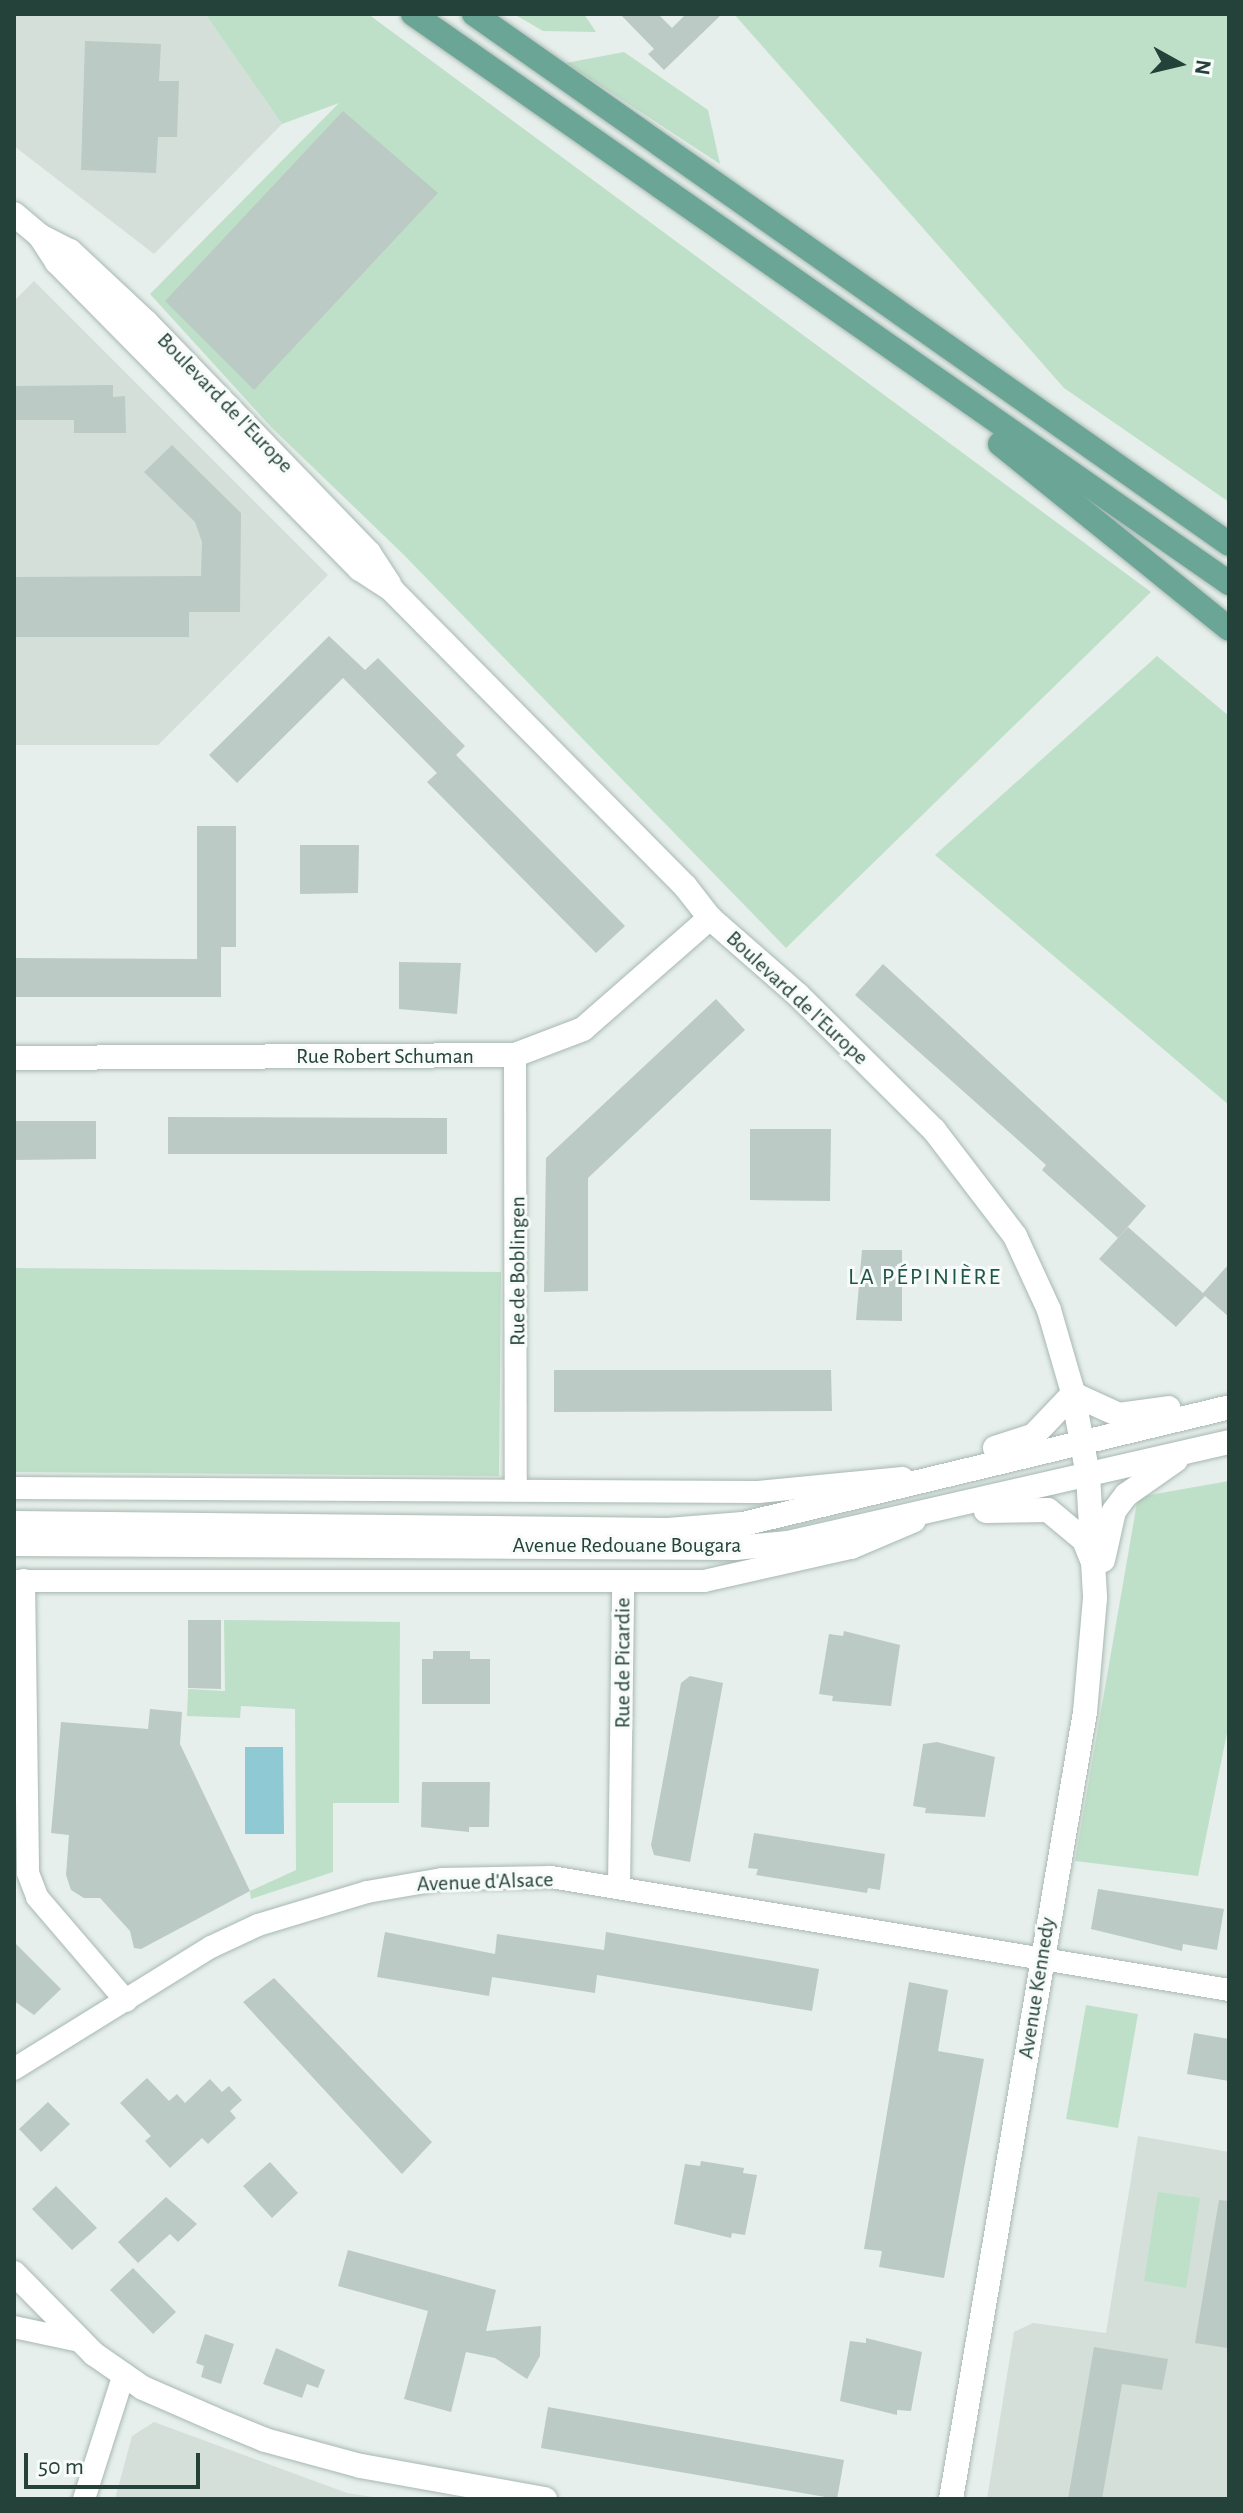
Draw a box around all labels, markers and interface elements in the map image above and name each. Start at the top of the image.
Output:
north arrow [1139,24,1219,104]
text: N [1191,58,1215,76]
street label: Boulevard de l'Europe [151,327,299,479]
street label: Boulevard de l'Europe [720,925,874,1071]
street label: Rue Robert Schuman [296,1044,474,1070]
street label: Rue de Boblingen [505,1196,531,1346]
district label: LA PÉPINIÈRE [848,1264,1002,1292]
street label: Avenue Redouane Bougara [513,1533,741,1559]
street label: Rue de Picardie [610,1598,636,1728]
street label: Avenue d'Alsace [416,1866,554,1898]
street label: Avenue Kennedy [1013,1915,1061,2061]
scale bar [28,2437,204,2487]
text: 50 m [38,2455,84,2479]

